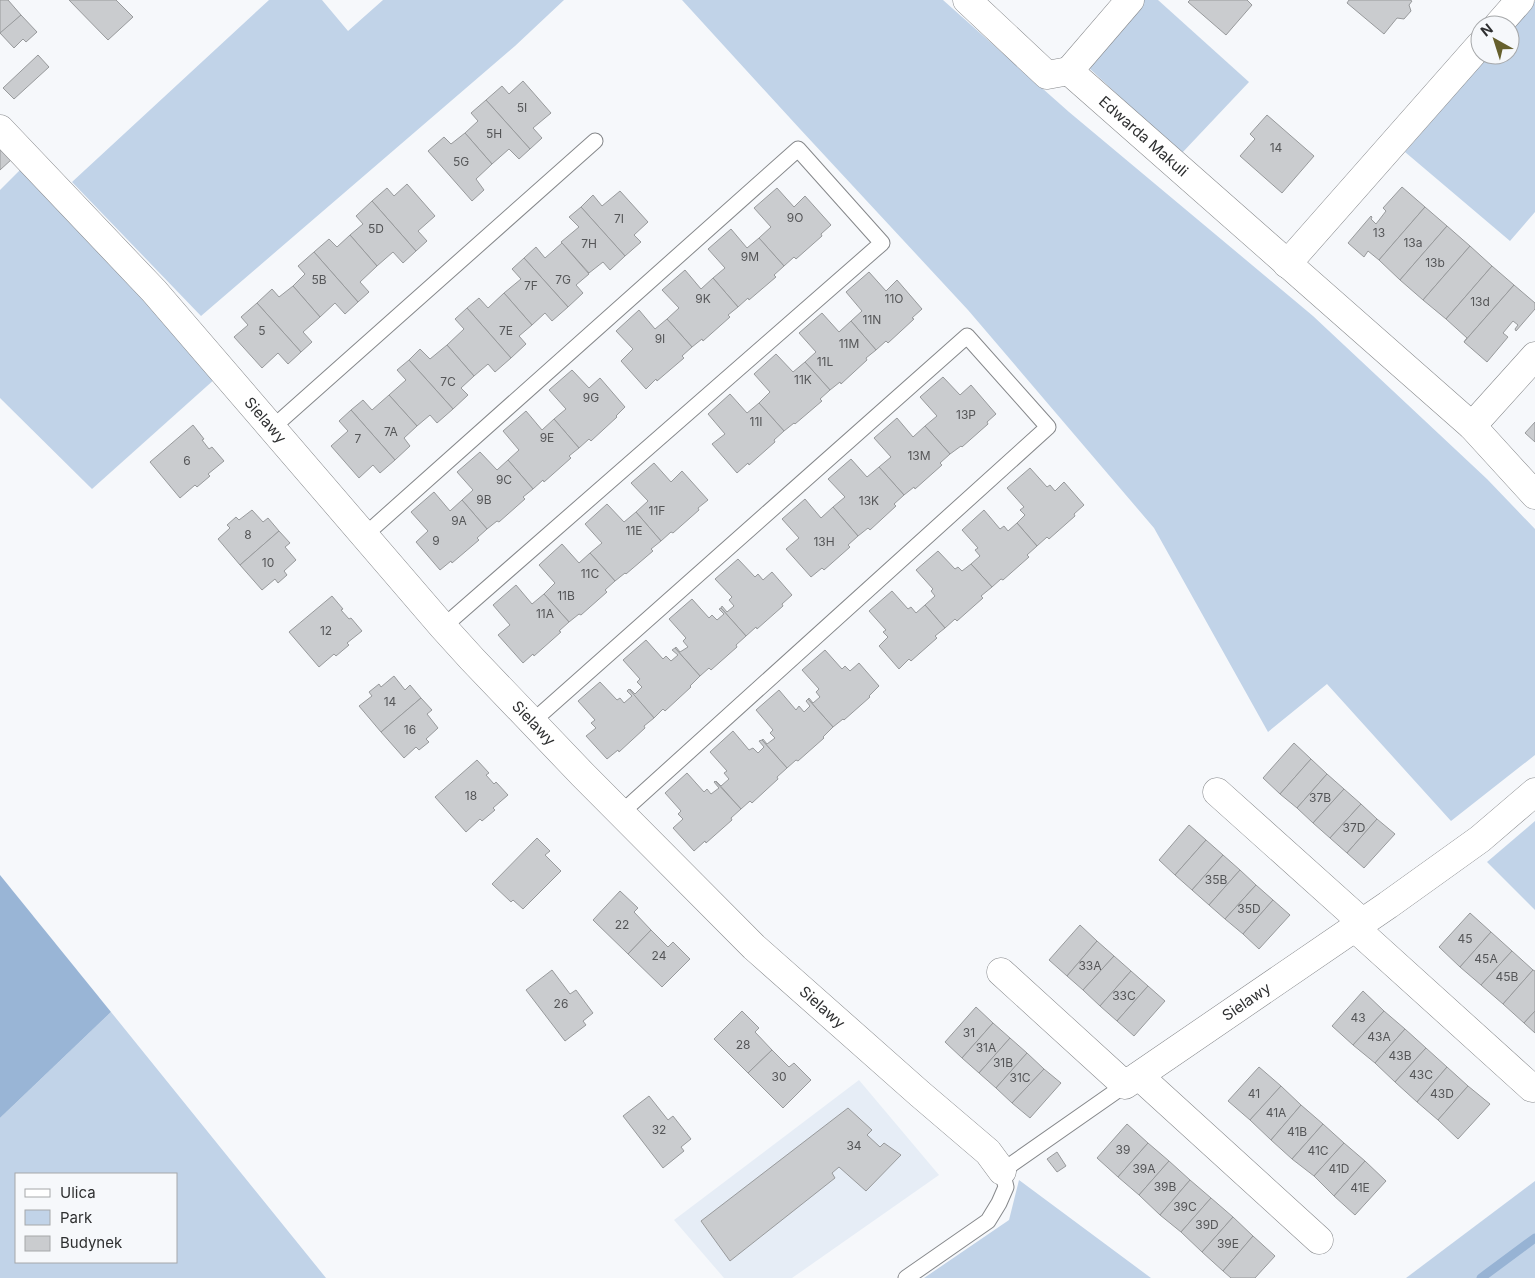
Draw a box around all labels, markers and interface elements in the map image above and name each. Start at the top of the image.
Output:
north arrow [1470,15,1520,65]
text: N [1477,20,1496,39]
street label: Edwarda Makuli [1095,92,1192,180]
house number: 5I [517,100,527,115]
house number: 5H [486,126,502,141]
house number: 14 [1270,140,1283,155]
house number: 5G [453,154,469,169]
house number: 9O [787,210,803,225]
house number: 7I [614,211,624,226]
house number: 5D [368,221,384,236]
house number: 13 [1373,225,1385,240]
house number: 13a [1403,235,1423,250]
house number: 7H [581,236,597,251]
house number: 9M [741,249,759,264]
house number: 13b [1425,255,1445,270]
house number: 5B [311,272,327,287]
house number: 7G [555,272,571,287]
house number: 7F [524,278,538,293]
house number: 9K [695,291,711,306]
house number: 11O [885,291,903,306]
house number: 13d [1470,294,1490,309]
house number: 11N [863,312,881,327]
house number: 5 [258,323,266,338]
house number: 7E [499,323,513,338]
house number: 9I [655,331,665,346]
house number: 11M [839,336,859,351]
house number: 11L [817,354,833,369]
house number: 11K [794,372,812,387]
house number: 7C [440,374,456,389]
house number: 9G [583,390,599,405]
street label: Sielawy [240,393,291,447]
house number: 13P [956,407,976,422]
house number: 11I [750,414,762,429]
house number: 7A [384,424,398,439]
house number: 9E [540,430,554,445]
house number: 7 [355,431,362,446]
house number: 13M [907,448,931,463]
house number: 6 [183,453,191,468]
house number: 9C [496,472,512,487]
house number: 9B [476,492,492,507]
house number: 13K [859,493,879,508]
house number: 11F [649,503,665,518]
house number: 9A [451,513,467,528]
house number: 11E [626,523,642,538]
house number: 8 [244,527,252,542]
house number: 9 [432,533,440,548]
house number: 13H [813,534,835,549]
house number: 10 [262,555,274,570]
house number: 11C [581,566,599,581]
house number: 11B [557,588,575,603]
house number: 11A [536,606,554,621]
house number: 12 [320,623,332,638]
house number: 14 [384,694,397,709]
street label: Sielawy [508,697,560,750]
house number: 16 [404,722,416,737]
house number: 18 [465,788,477,803]
house number: 37B [1309,790,1331,805]
house number: 37D [1343,820,1365,835]
house number: 35B [1205,872,1227,887]
house number: 35D [1237,901,1261,916]
house number: 22 [615,917,629,932]
house number: 45 [1457,931,1473,946]
house number: 24 [652,948,667,963]
house number: 45A [1474,951,1498,966]
house number: 33A [1078,958,1102,973]
house number: 45B [1496,969,1519,984]
street label: Sielawy [1218,978,1275,1025]
street label: Sielawy [796,982,850,1033]
house number: 33C [1112,988,1136,1003]
house number: 26 [554,996,568,1011]
house number: 43 [1350,1010,1366,1025]
house number: 31 [963,1025,975,1040]
house number: 43A [1367,1029,1391,1044]
house number: 28 [736,1037,750,1052]
house number: 31A [976,1040,996,1055]
house number: 43B [1388,1048,1412,1063]
house number: 31B [993,1055,1013,1070]
house number: 43C [1409,1067,1433,1082]
house number: 30 [772,1069,786,1084]
house number: 31C [1009,1070,1031,1085]
house number: 41 [1248,1086,1260,1101]
house number: 43D [1430,1086,1454,1101]
house number: 41A [1266,1105,1286,1120]
house number: 32 [652,1122,666,1137]
house number: 41B [1287,1124,1307,1139]
house number: 34 [846,1138,862,1153]
house number: 39 [1116,1142,1130,1157]
house number: 41C [1307,1143,1329,1158]
house number: 39A [1132,1161,1156,1176]
house number: 41D [1328,1161,1350,1176]
legend [15,1173,178,1263]
house number: 39B [1154,1179,1176,1194]
house number: 41E [1350,1180,1370,1195]
text: Ulica [60,1183,96,1202]
house number: 39C [1173,1199,1197,1214]
text: Park [60,1208,93,1227]
house number: 39D [1195,1217,1219,1232]
text: Budynek [60,1233,123,1252]
house number: 39E [1217,1236,1239,1251]

